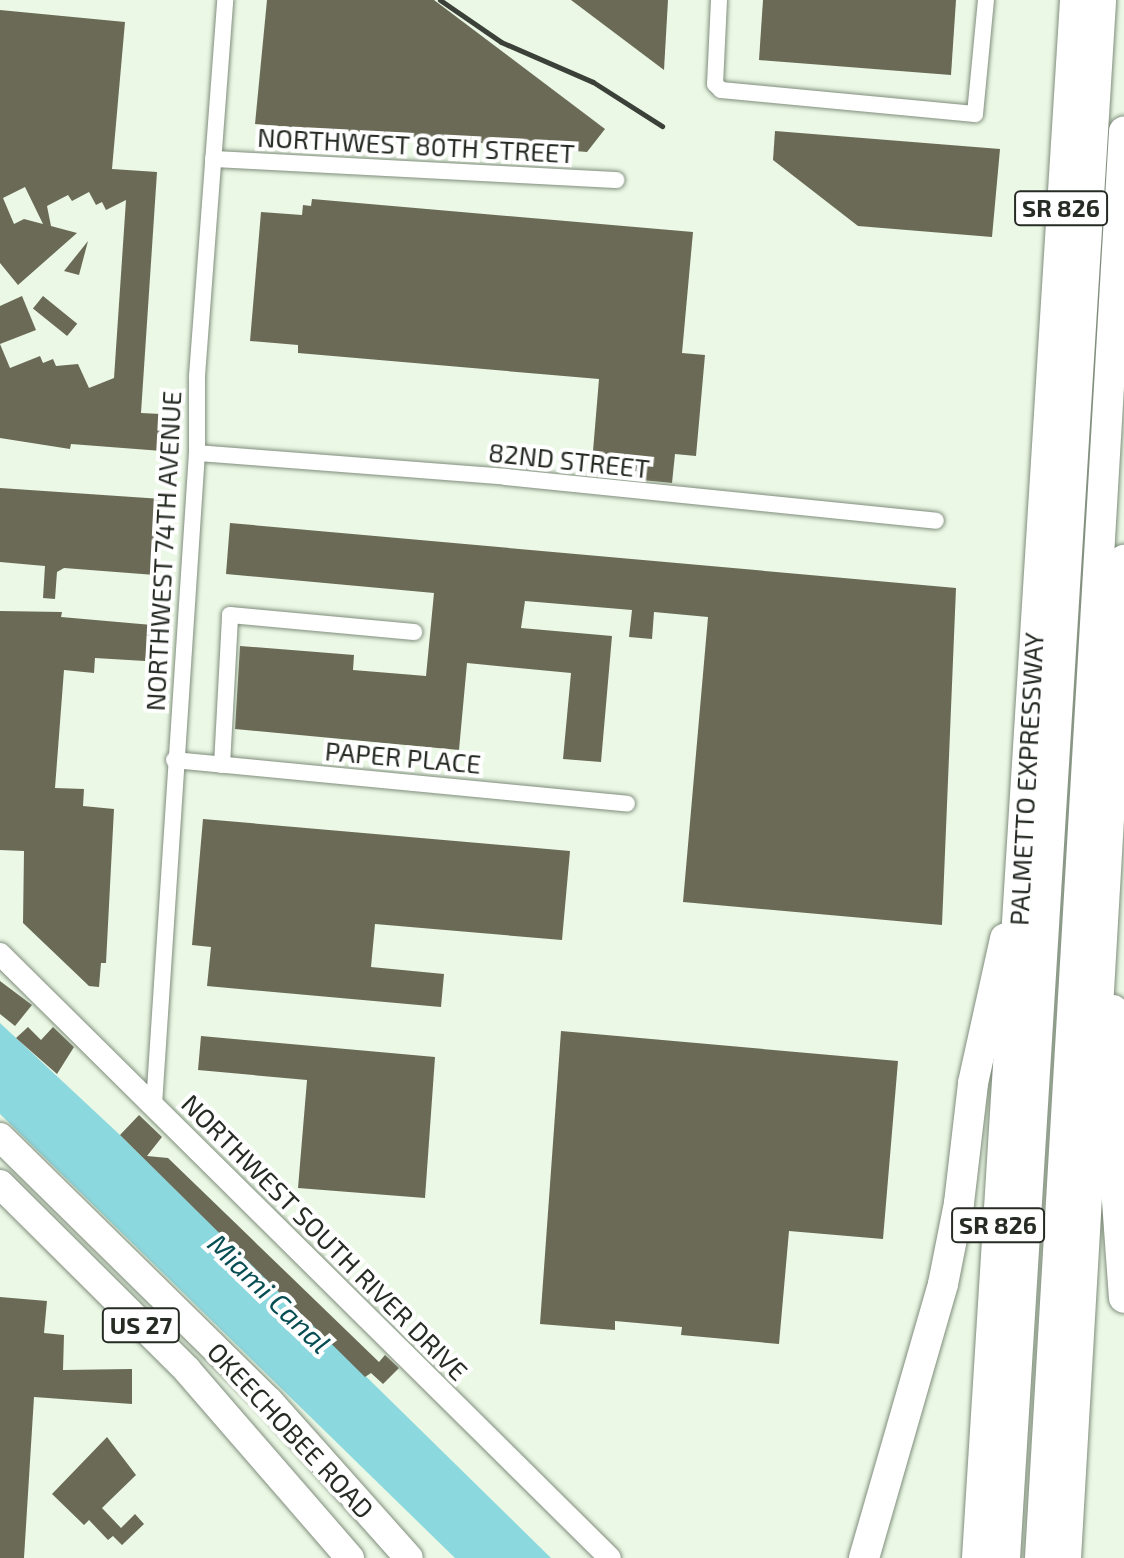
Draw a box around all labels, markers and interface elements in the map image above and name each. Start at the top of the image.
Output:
street label: NORTHWEST 80TH STREET [256,121,576,169]
road number: SR 826 [1013,188,1109,228]
street label: NORTHWEST 74TH AVENUE [139,389,187,713]
street label: 82ND STREET [487,436,651,484]
street label: PALMETTO EXPRESSWAY [1003,632,1049,926]
street label: PAPER PLACE [324,735,482,779]
street label: NORTHWEST SOUTH RIVER DRIVE [175,1087,475,1387]
road number: SR 826 [950,1205,1046,1245]
water label: Miami Canal [202,1226,338,1360]
road number: US 27 [101,1305,181,1345]
street label: OKEECHOBEE ROAD [202,1336,380,1524]

